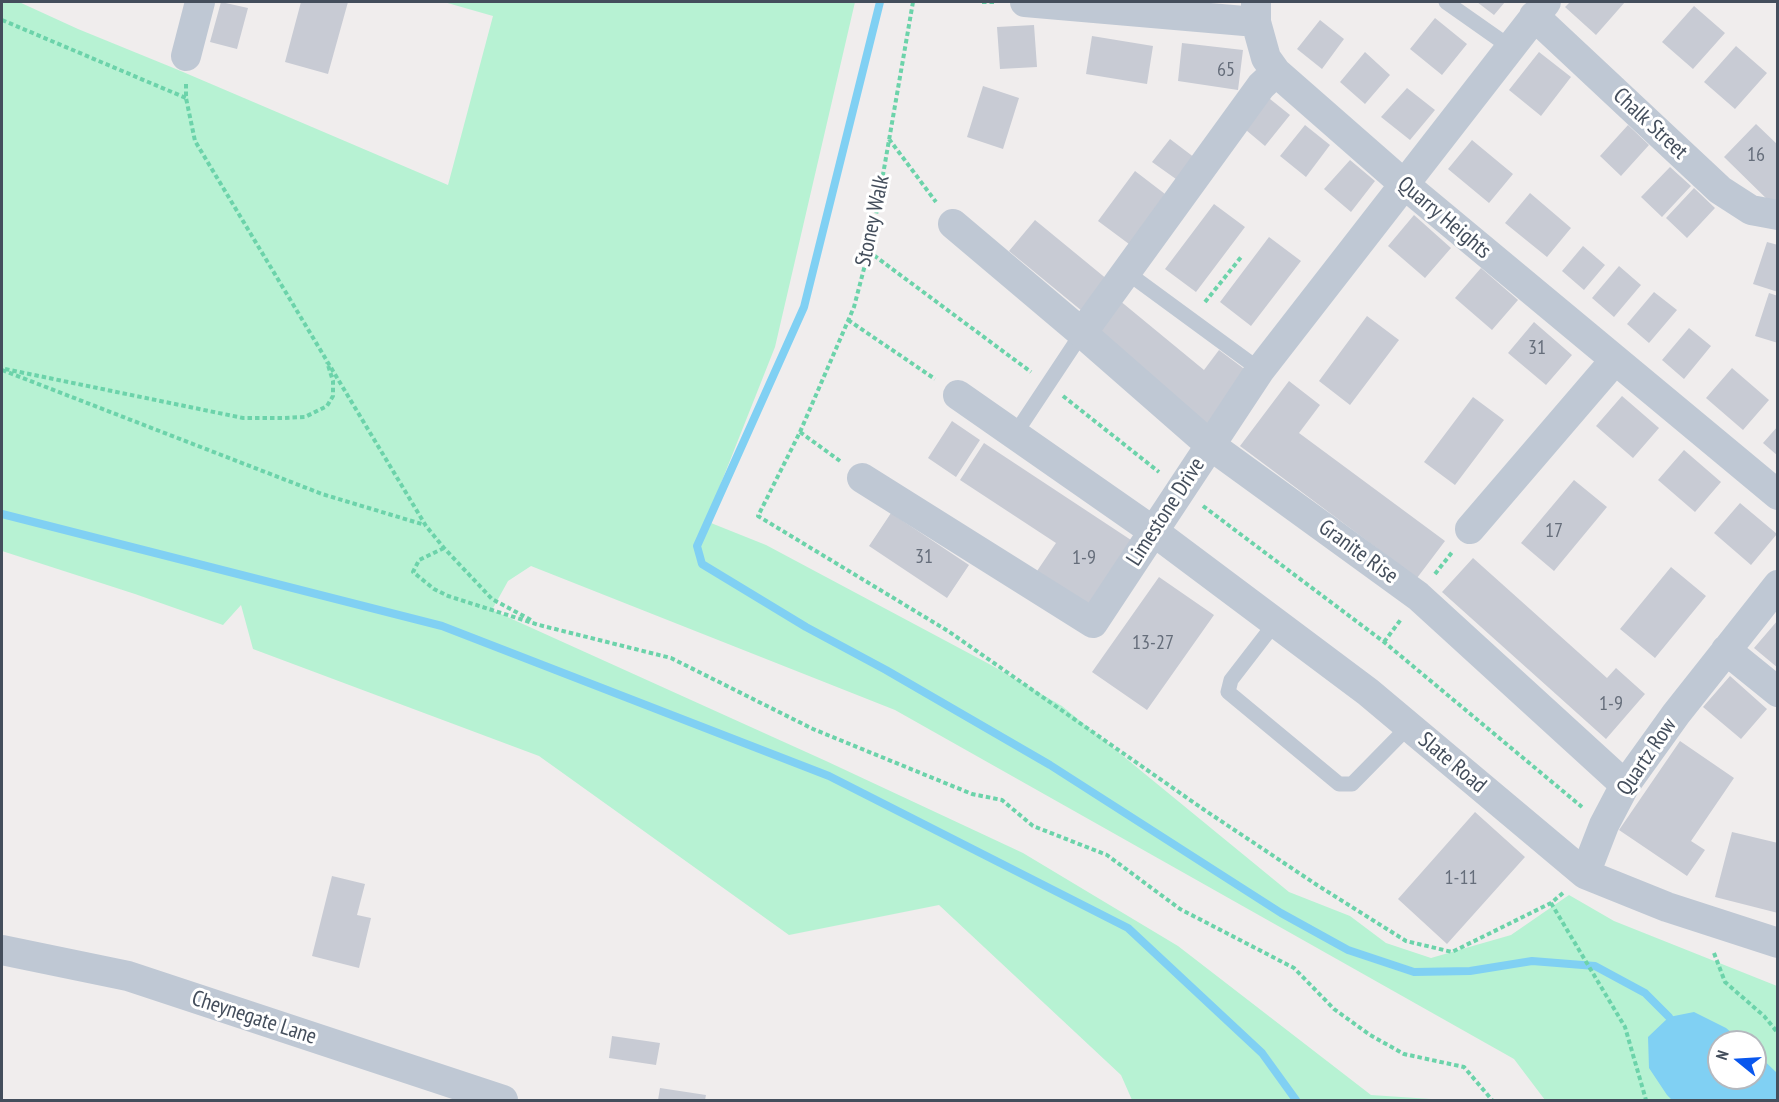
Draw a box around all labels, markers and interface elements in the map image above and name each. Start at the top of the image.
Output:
house number: 65 [1217,58,1235,82]
street label: Chalk Street [1607,83,1693,165]
house number: 16 [1747,143,1765,167]
street label: Quarry Heights [1392,171,1496,265]
street label: Stoney Walk [850,173,896,269]
house number: 31 [1528,336,1546,360]
street label: Limestone Drive [1121,453,1211,571]
street label: Granite Rise [1313,514,1403,590]
house number: 17 [1545,519,1563,543]
house number: 31 [915,545,933,569]
house number: 1-9 [1072,546,1096,570]
house number: 13-27 [1132,631,1174,655]
house number: 1-9 [1599,692,1623,716]
street label: Quartz Row [1612,713,1682,801]
street label: Slate Road [1413,727,1491,799]
house number: 1-11 [1445,866,1477,890]
street label: Cheynegate Lane [188,985,320,1051]
north arrow [1707,1030,1767,1090]
text: N [1711,1048,1733,1062]

